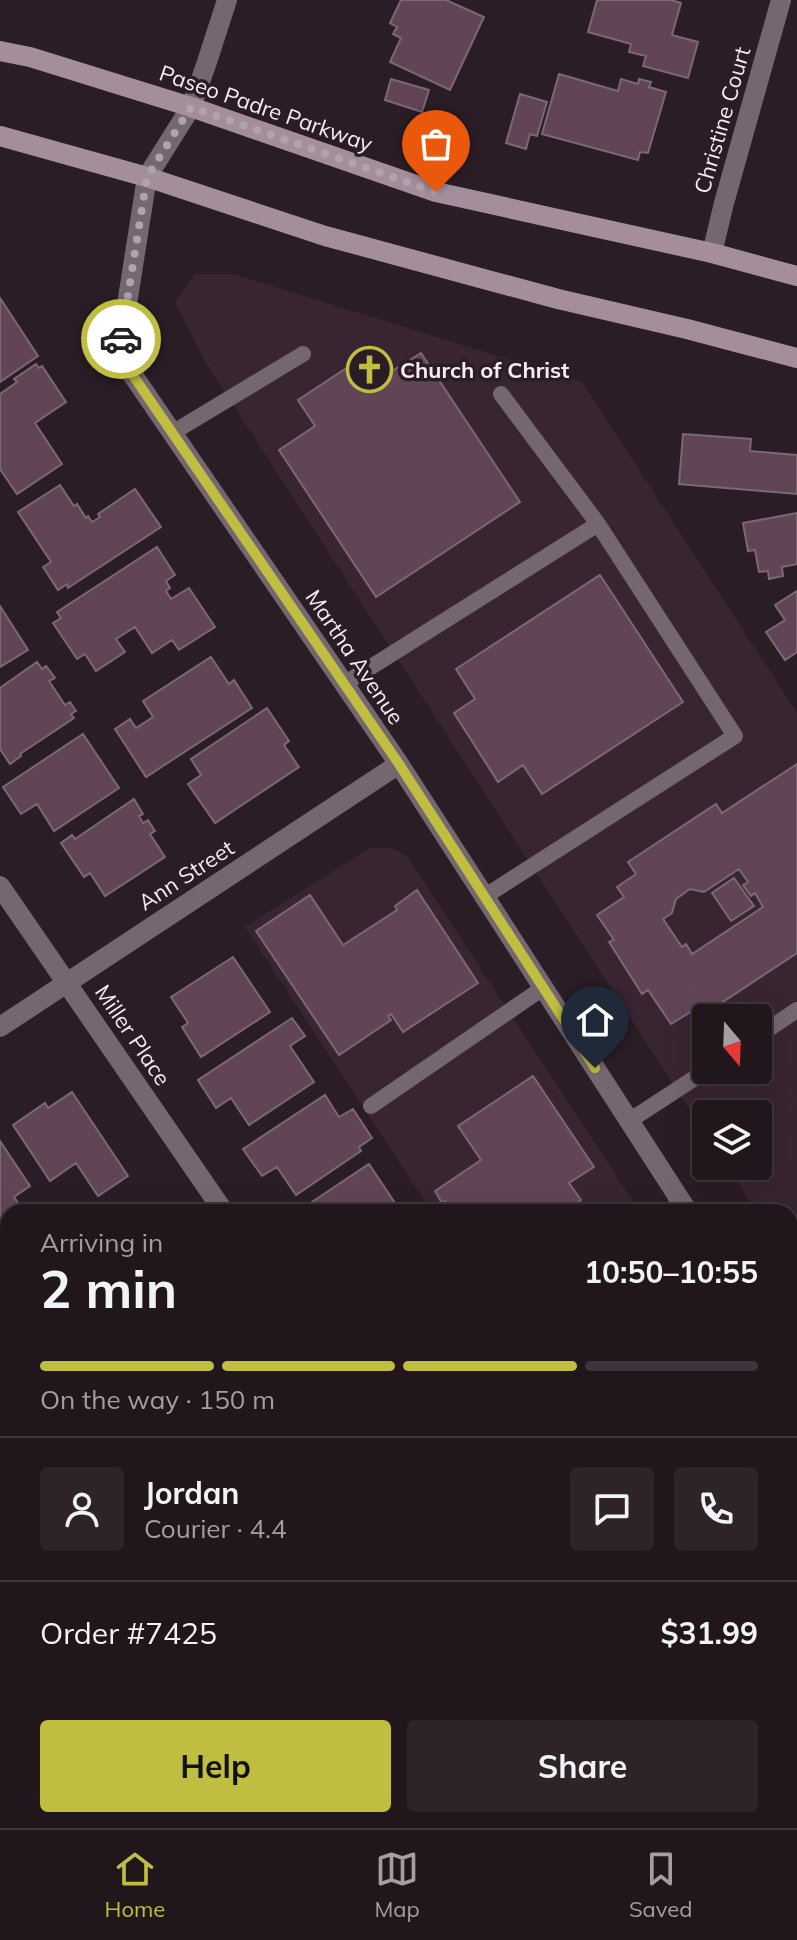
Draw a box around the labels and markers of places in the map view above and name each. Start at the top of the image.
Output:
pin [402,110,470,192]
church icon: Church of Christ [345,346,393,394]
place label: Church of Christ [400,356,569,384]
pin [561,986,629,1068]

